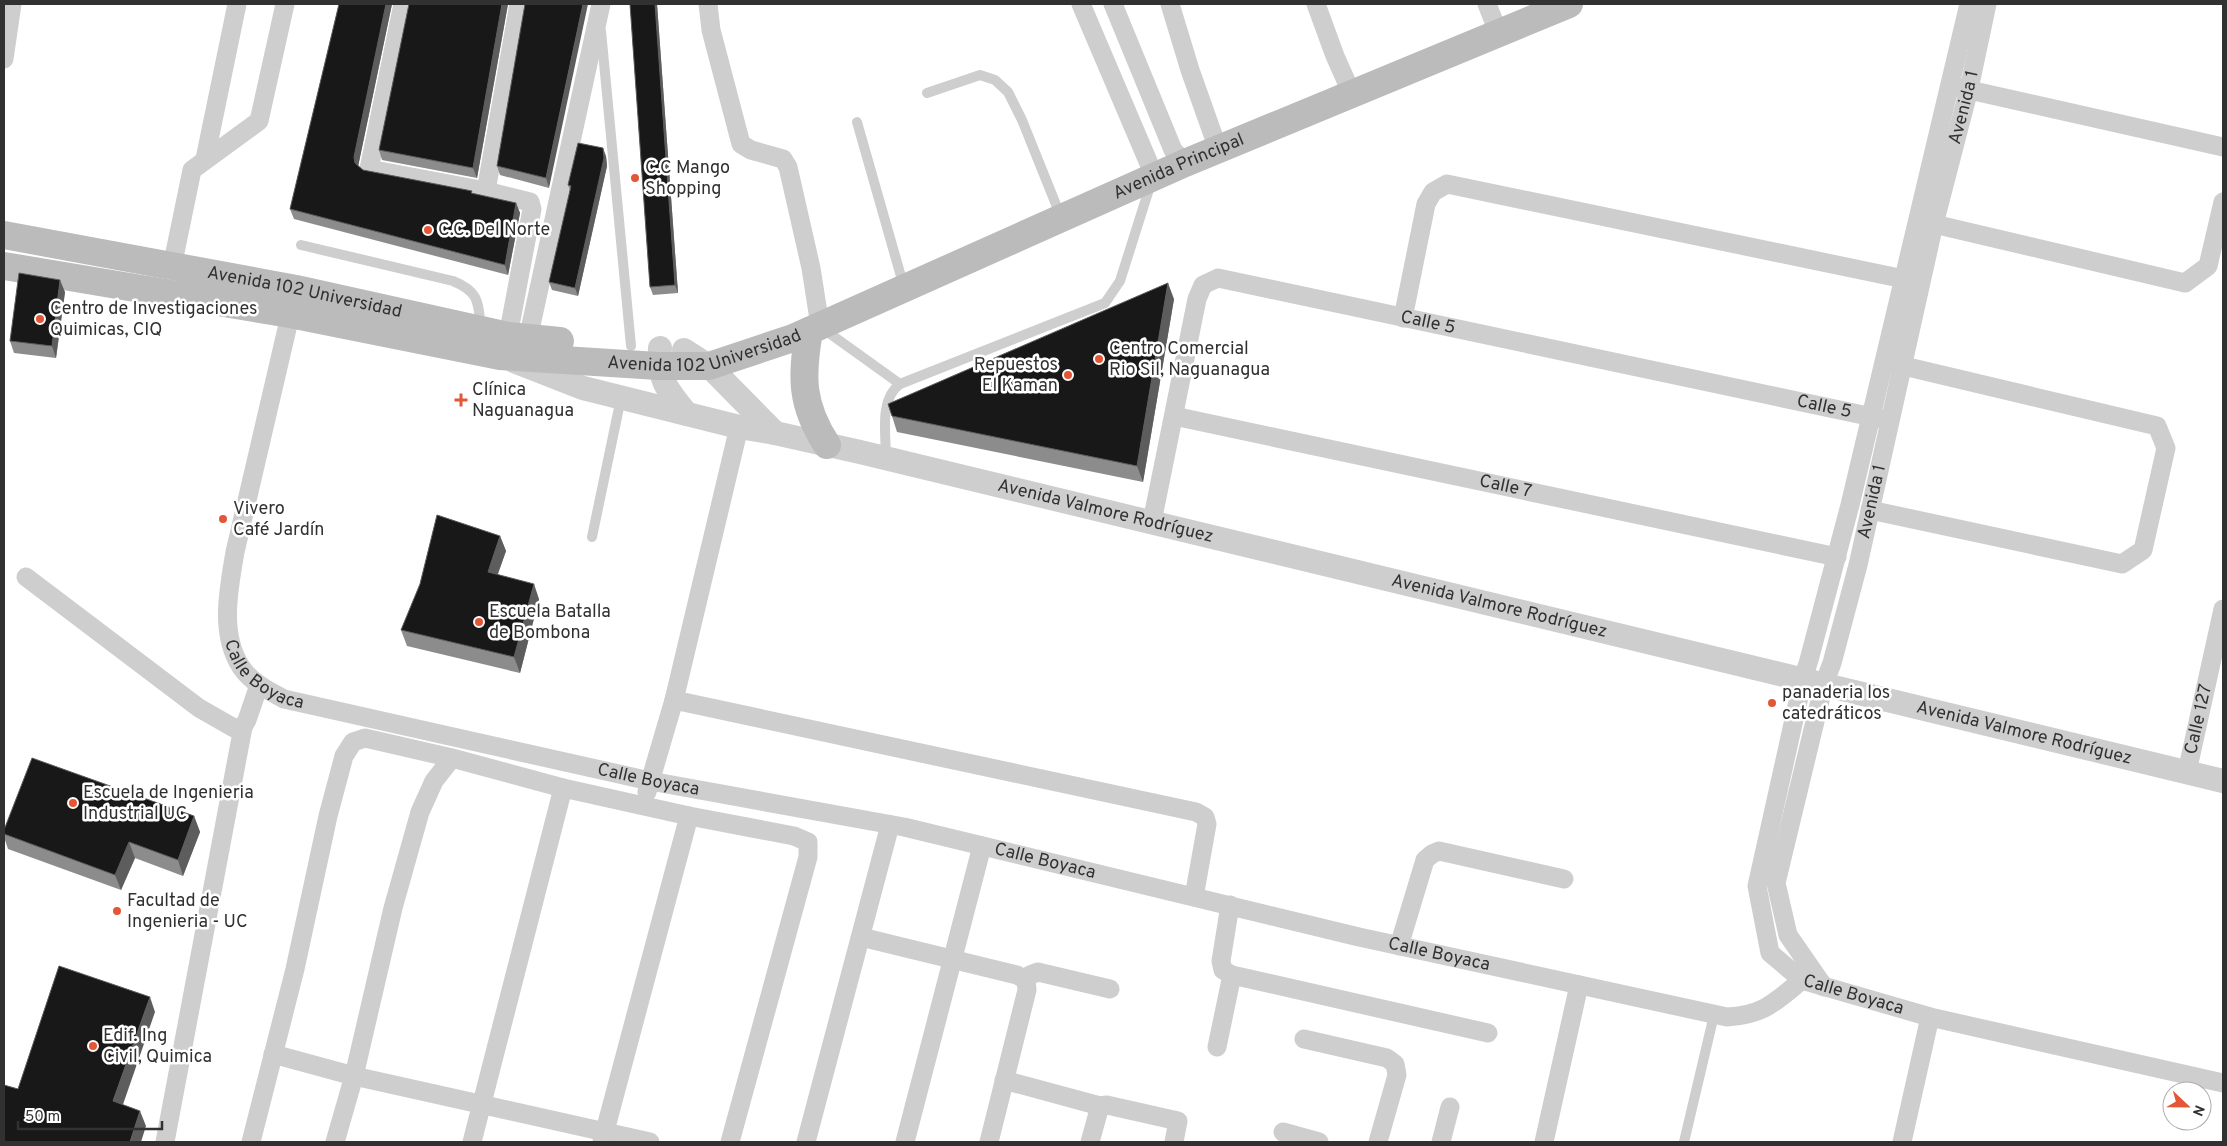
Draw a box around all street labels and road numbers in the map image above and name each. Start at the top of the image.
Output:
street label: Avenida 1 [1944,68,1984,147]
street label: Avenida Principal [1110,128,1247,205]
street label: Avenida 102 Universidad [205,261,404,324]
street label: Calle 5 [1398,306,1458,340]
street label: Avenida 102 Universidad [607,324,805,378]
street label: Calle 5 [1795,390,1854,424]
street label: Avenida 1 [1853,462,1892,541]
street label: Calle 7 [1477,470,1534,503]
street label: Avenida Valmore Rodríguez [995,474,1216,548]
street label: Avenida Valmore Rodríguez [1389,569,1609,643]
street label: Calle Boyaca [219,637,306,715]
street label: Calle 127 [2180,682,2218,757]
street label: Avenida Valmore Rodríguez [1914,696,2134,770]
street label: Calle Boyaca [595,758,701,801]
street label: Calle Boyaca [992,838,1098,884]
street label: Calle Boyaca [1386,932,1492,977]
street label: Calle Boyaca [1800,969,1906,1020]

